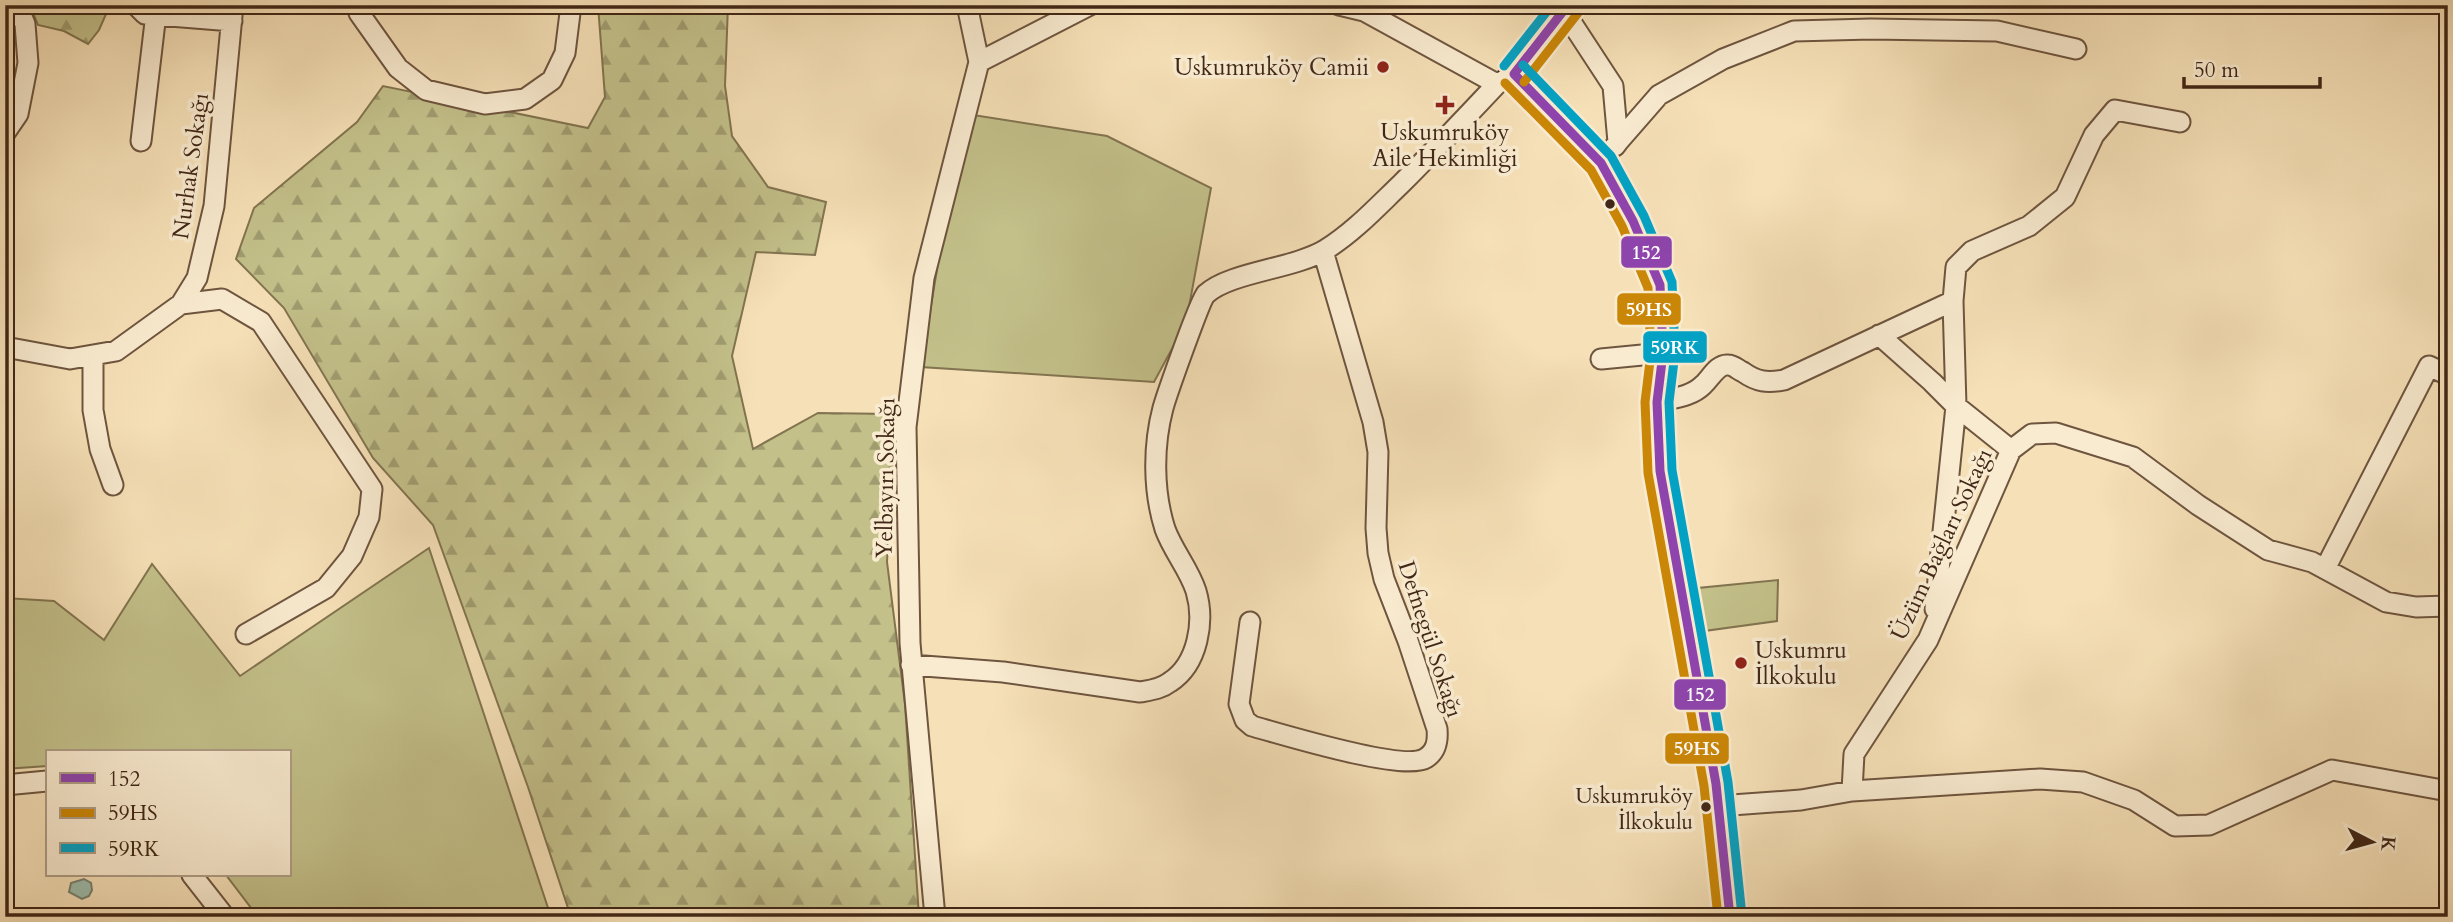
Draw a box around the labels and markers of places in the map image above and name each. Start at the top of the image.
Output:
place label: Uskumruköy Camii [1174,52,1369,83]
marker: Uskumruköy Camii [1375,59,1391,75]
marker: Uskumruköy Aile Hekimliği [1435,95,1455,115]
place label: Uskumruköy Aile Hekimliği [1373,117,1517,174]
unlabelled marker [1603,197,1617,211]
place label: Uskumru İlkokulu [1755,635,1847,692]
marker: Uskumru İlkokulu [1733,655,1749,671]
place label: Uskumruköy İlkokulu [1575,782,1693,837]
marker: Uskumruköy İlkokulu [1699,800,1713,814]

